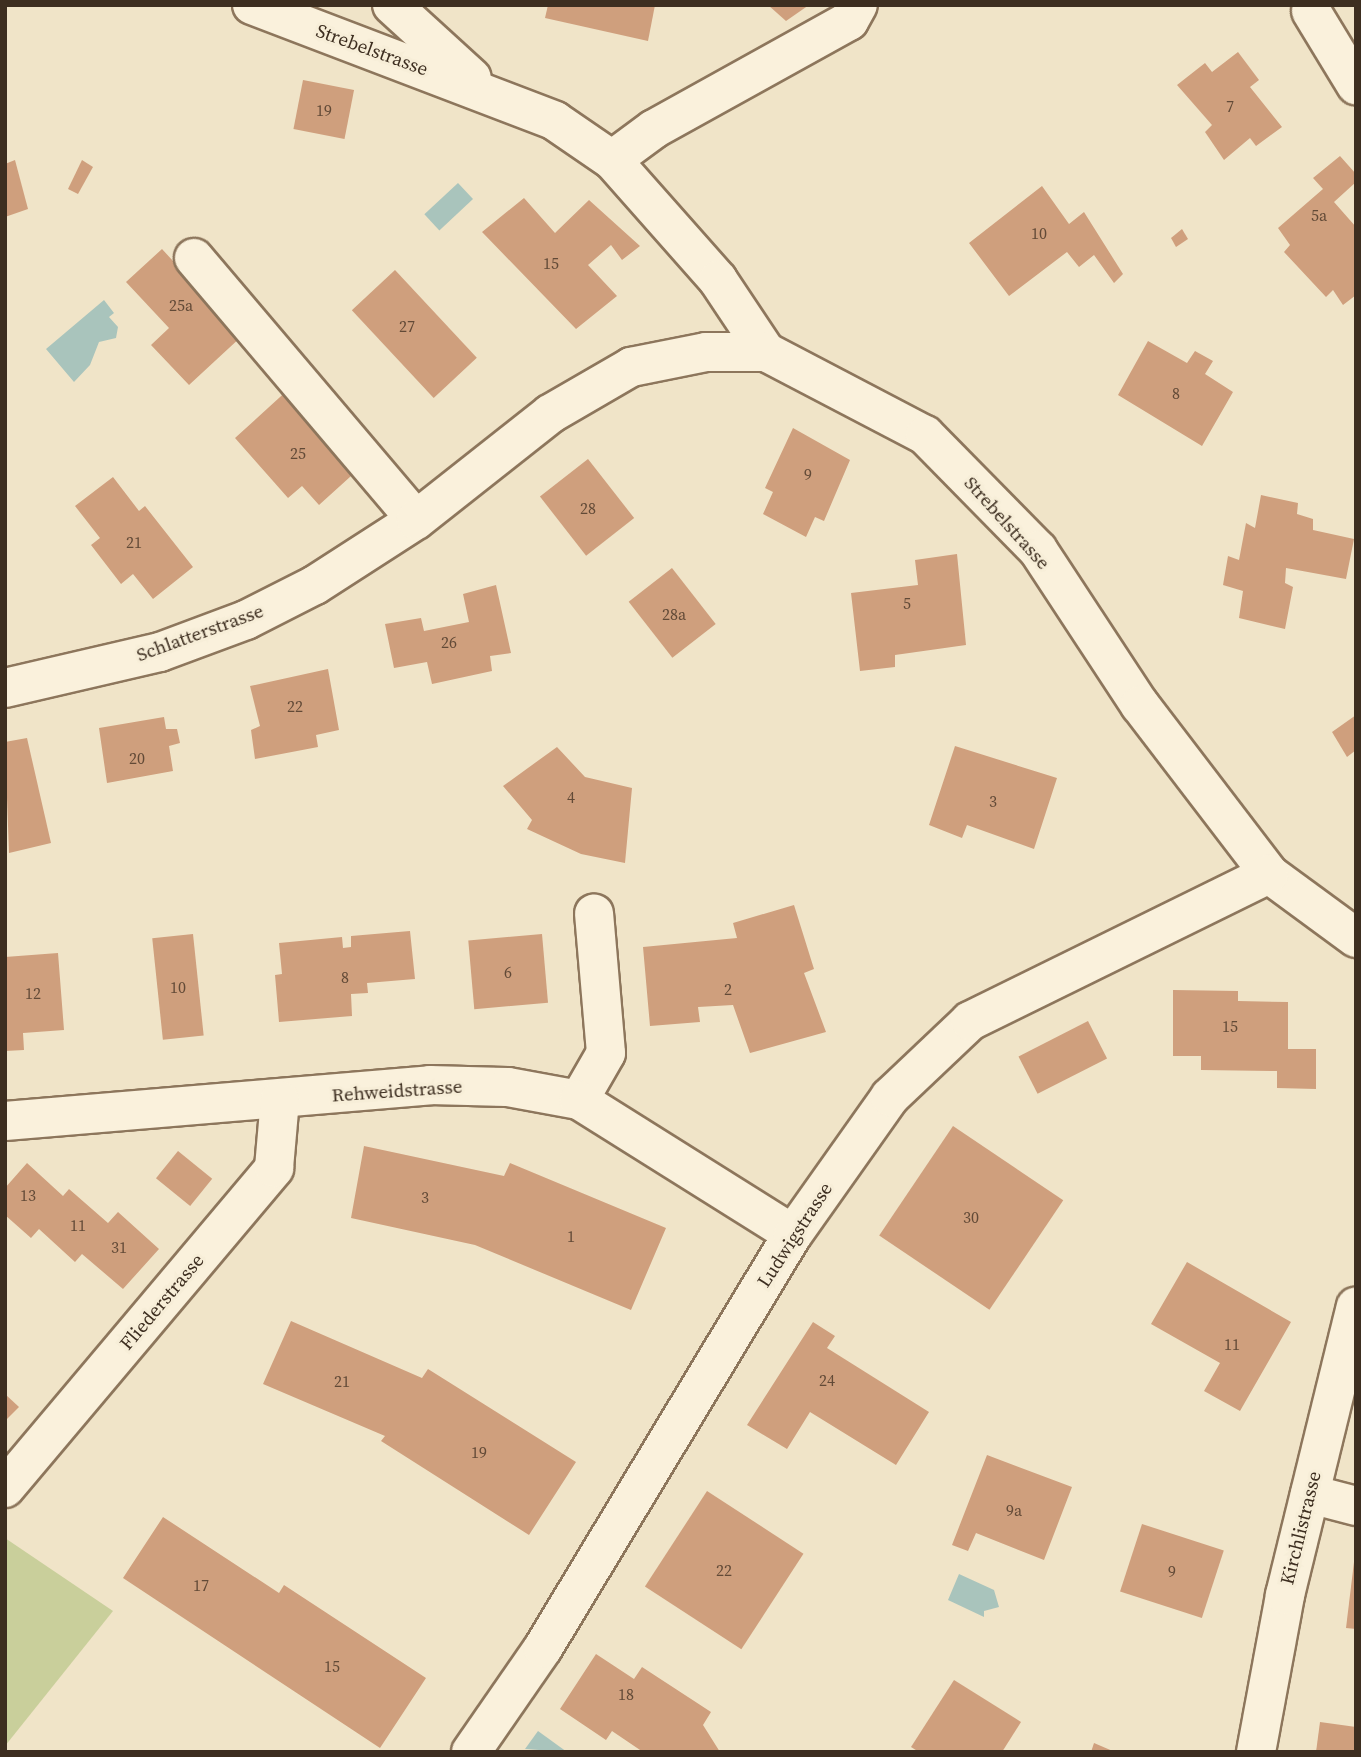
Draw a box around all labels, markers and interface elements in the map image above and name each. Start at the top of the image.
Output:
street label: Strebelstrasse [313,19,431,81]
house number: 7 [1226,96,1234,116]
house number: 19 [316,100,332,120]
house number: 5a [1311,205,1327,225]
house number: 10 [1031,223,1047,243]
house number: 15 [543,253,559,273]
house number: 25a [169,295,193,315]
house number: 27 [399,316,415,336]
house number: 8 [1172,383,1180,403]
house number: 25 [290,443,306,463]
house number: 9 [804,464,812,484]
street label: Strebelstrasse [959,472,1055,574]
house number: 28 [580,498,596,518]
house number: 21 [126,532,142,552]
house number: 5 [903,593,911,613]
street label: Schlatterstrasse [133,599,267,667]
house number: 28a [662,604,686,624]
house number: 26 [441,632,457,652]
house number: 22 [287,696,303,716]
house number: 20 [129,748,145,768]
house number: 4 [567,787,575,807]
house number: 3 [989,791,997,811]
house number: 6 [504,962,512,982]
house number: 8 [341,967,349,987]
house number: 10 [170,977,186,997]
house number: 2 [724,979,732,999]
house number: 12 [25,983,41,1003]
house number: 15 [1222,1016,1238,1036]
street label: Rehweidstrasse [331,1075,463,1107]
street label: Ludwigstrasse [753,1178,837,1292]
house number: 13 [20,1185,36,1205]
house number: 3 [421,1187,429,1207]
house number: 30 [963,1207,979,1227]
house number: 11 [70,1215,86,1235]
house number: 1 [567,1226,575,1246]
house number: 31 [111,1237,127,1257]
street label: Fliederstrasse [115,1249,209,1355]
house number: 11 [1224,1334,1240,1354]
house number: 24 [819,1370,835,1390]
house number: 21 [334,1371,350,1391]
house number: 19 [471,1442,487,1462]
street label: Kirchlistrasse [1276,1469,1326,1587]
house number: 9a [1006,1500,1022,1520]
house number: 22 [716,1560,732,1580]
house number: 9 [1168,1561,1176,1581]
house number: 17 [193,1575,209,1595]
house number: 15 [324,1656,340,1676]
house number: 18 [618,1684,634,1704]

